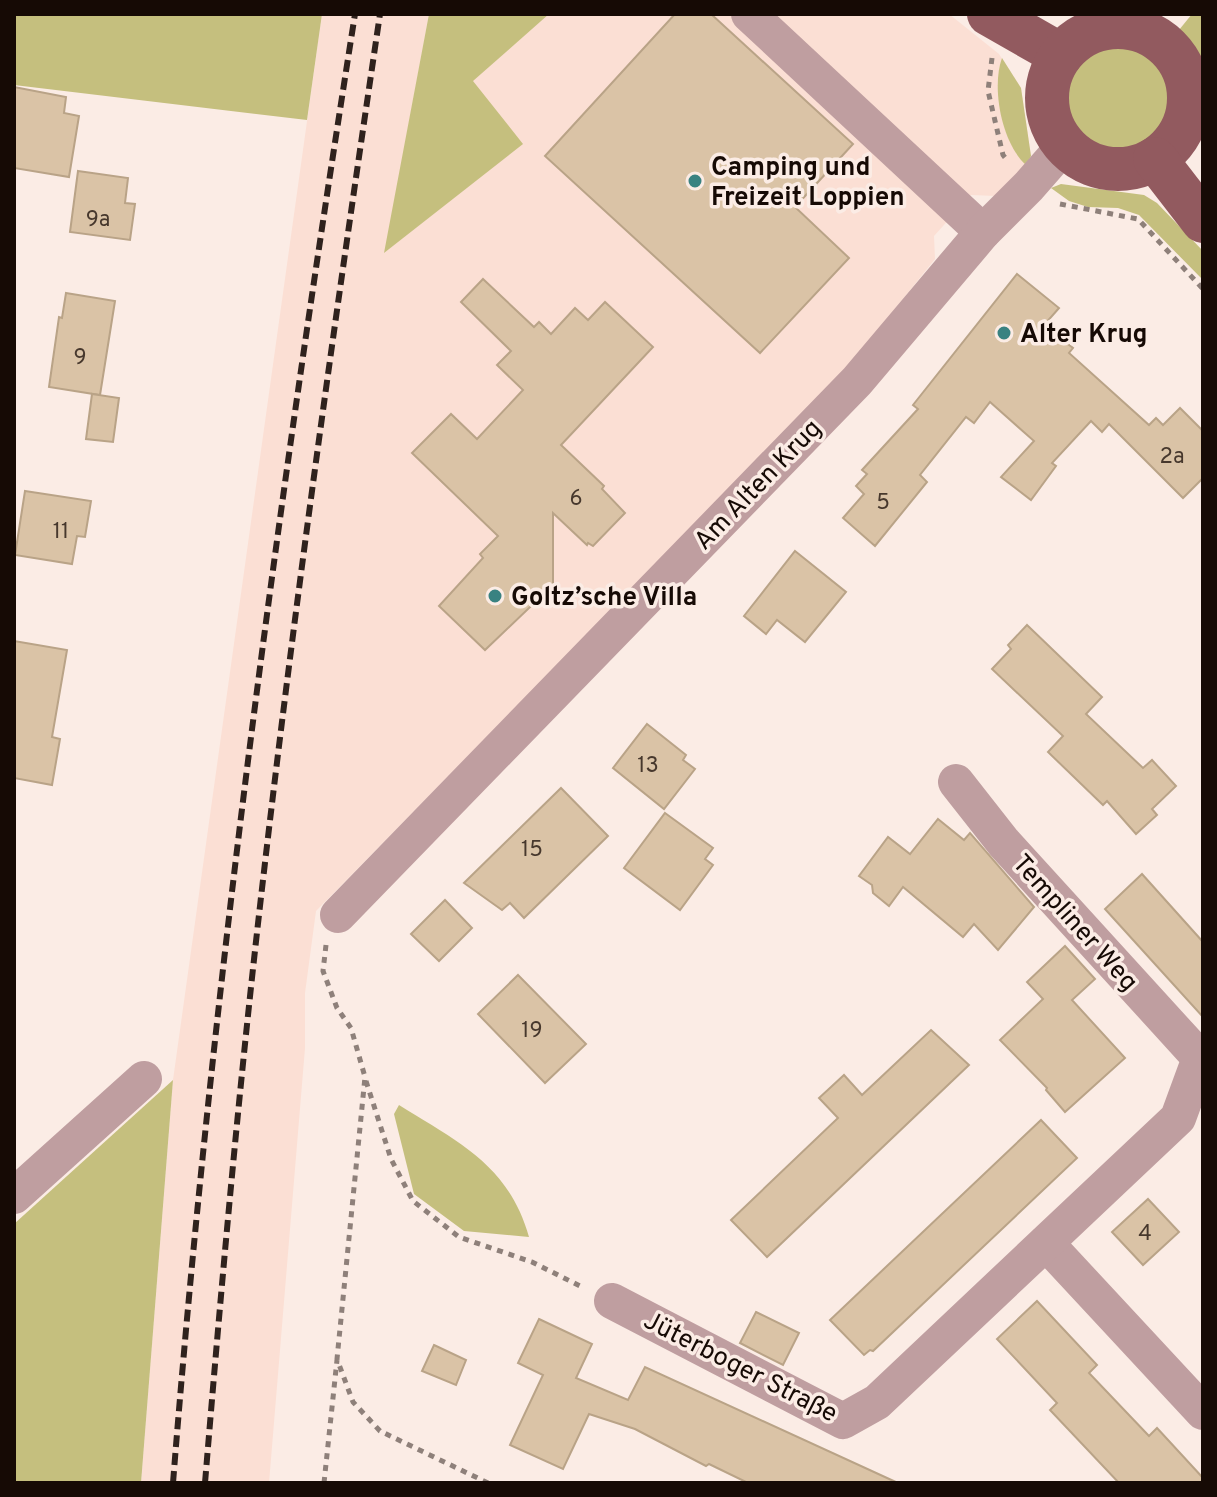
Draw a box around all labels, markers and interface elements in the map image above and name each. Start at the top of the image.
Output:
place label: Camping und Freizeit Loppien [711,152,905,215]
marker: Camping und Freizeit Loppien [686,172,704,190]
house number: 9a [86,207,110,234]
place label: Alter Krug [1020,319,1148,352]
marker: Alter Krug [995,324,1013,342]
house number: 9 [73,345,87,372]
street label: Am Alten Krug [688,413,830,558]
house number: 2a [1159,444,1185,471]
house number: 6 [569,486,583,513]
house number: 5 [876,490,890,517]
house number: 11 [53,519,69,546]
place label: Goltz’sche Villa [511,582,697,615]
marker: Goltz’sche Villa [486,587,504,605]
house number: 13 [637,753,659,780]
house number: 15 [521,837,543,864]
street label: Templiner Weg [1004,848,1144,999]
house number: 19 [521,1018,543,1045]
house number: 4 [1138,1221,1152,1248]
street label: Jüterboger Straße [637,1305,842,1431]

